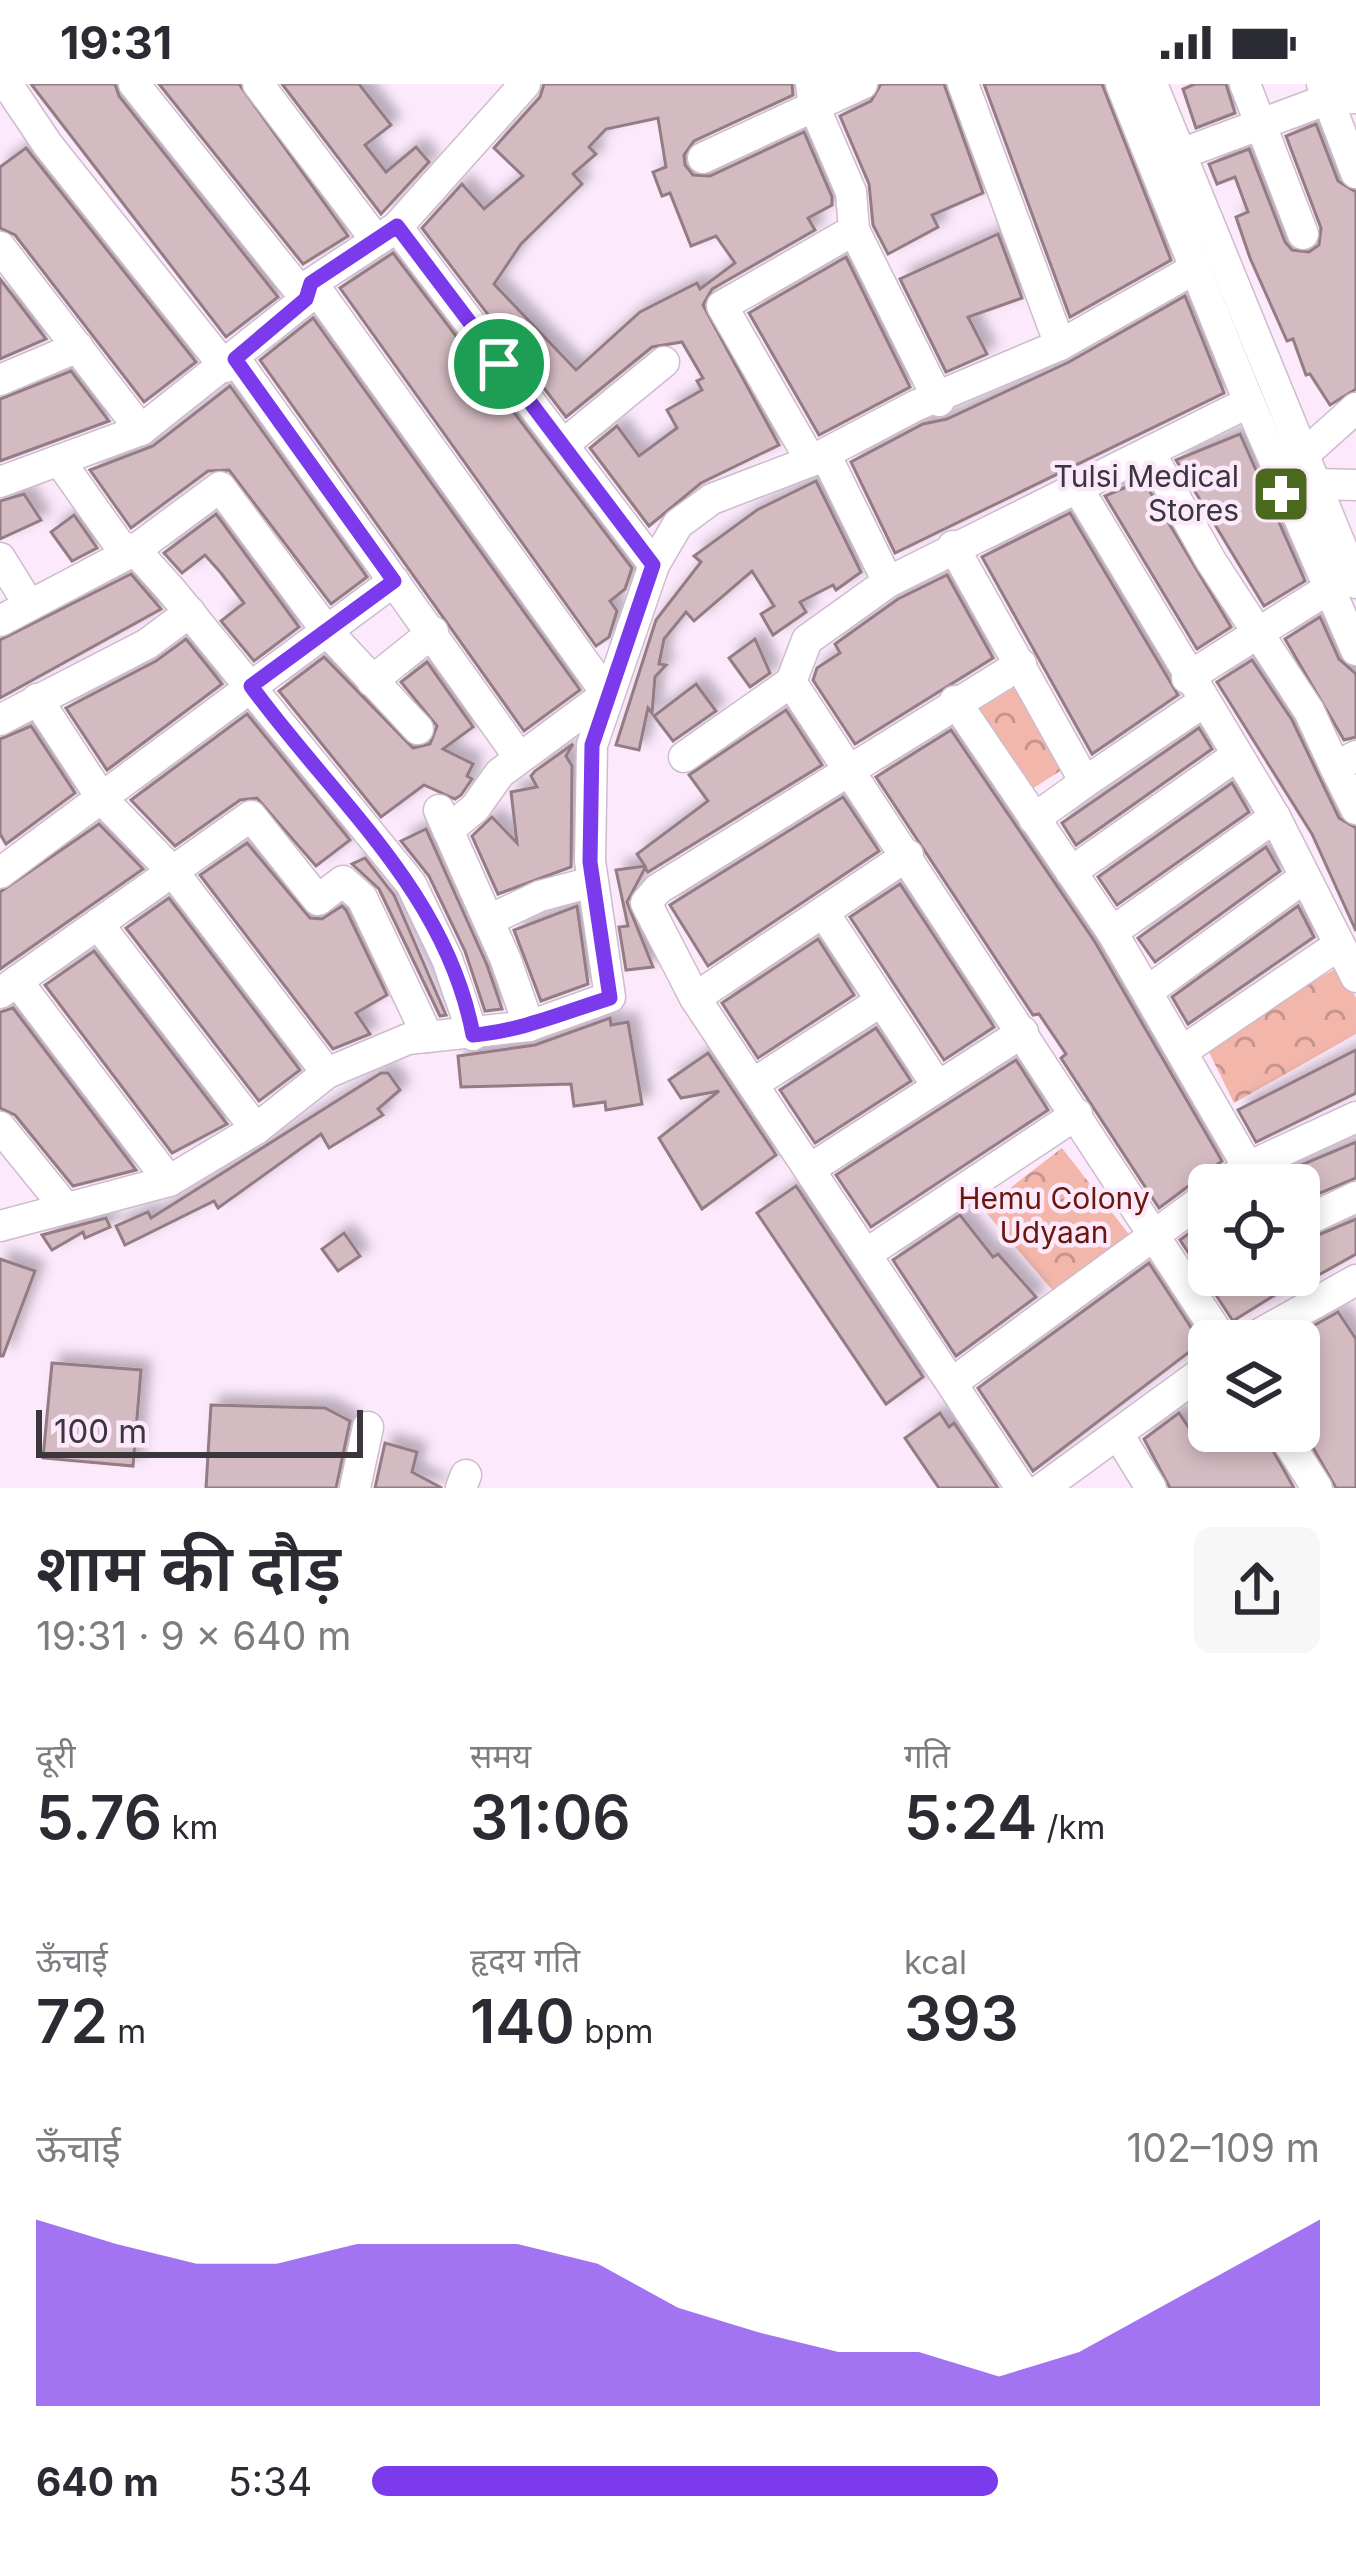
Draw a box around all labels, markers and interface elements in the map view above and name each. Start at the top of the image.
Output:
text: 19:31 [60,15,172,70]
pin [448,313,550,415]
icon: arrive [466,331,532,397]
place label: Tulsi Medical Stores [1054,458,1239,528]
pharmacy icon: Tulsi Medical Stores [1250,463,1312,525]
map controls [1188,1164,1320,1452]
button: locate [1188,1164,1320,1296]
park label: Hemu Colony Udyaan [958,1180,1150,1250]
button: layers [1188,1320,1320,1452]
scale bar [36,1404,363,1457]
text: 100 m [54,1411,147,1451]
text: शाम की दौड़ [36,1527,341,1607]
button: share [1194,1527,1320,1653]
text: 19:31 · 9 × 640 m [36,1612,351,1659]
text: दूरी [36,1736,76,1776]
text: समय [470,1736,531,1776]
text: गति [904,1736,950,1776]
text: 5.76 [36,1781,162,1853]
text: 31:06 [470,1781,631,1853]
text: 5:24 [904,1781,1037,1853]
text: km [162,1807,218,1847]
text: /km [1037,1807,1105,1847]
text: ऊँचाई [36,1940,108,1980]
text: हृदय गति [470,1940,580,1980]
text: kcal [904,1942,967,1982]
text: 393 [904,1982,1019,2054]
text: 72 [36,1985,108,2057]
text: 140 [470,1985,575,2057]
text: m [108,2011,146,2051]
text: bpm [575,2011,654,2051]
text: ऊँचाई [36,2124,121,2171]
text: 102–109 m [1126,2124,1320,2171]
text: 640 m [36,2458,159,2505]
text: 5:34 [228,2458,312,2505]

